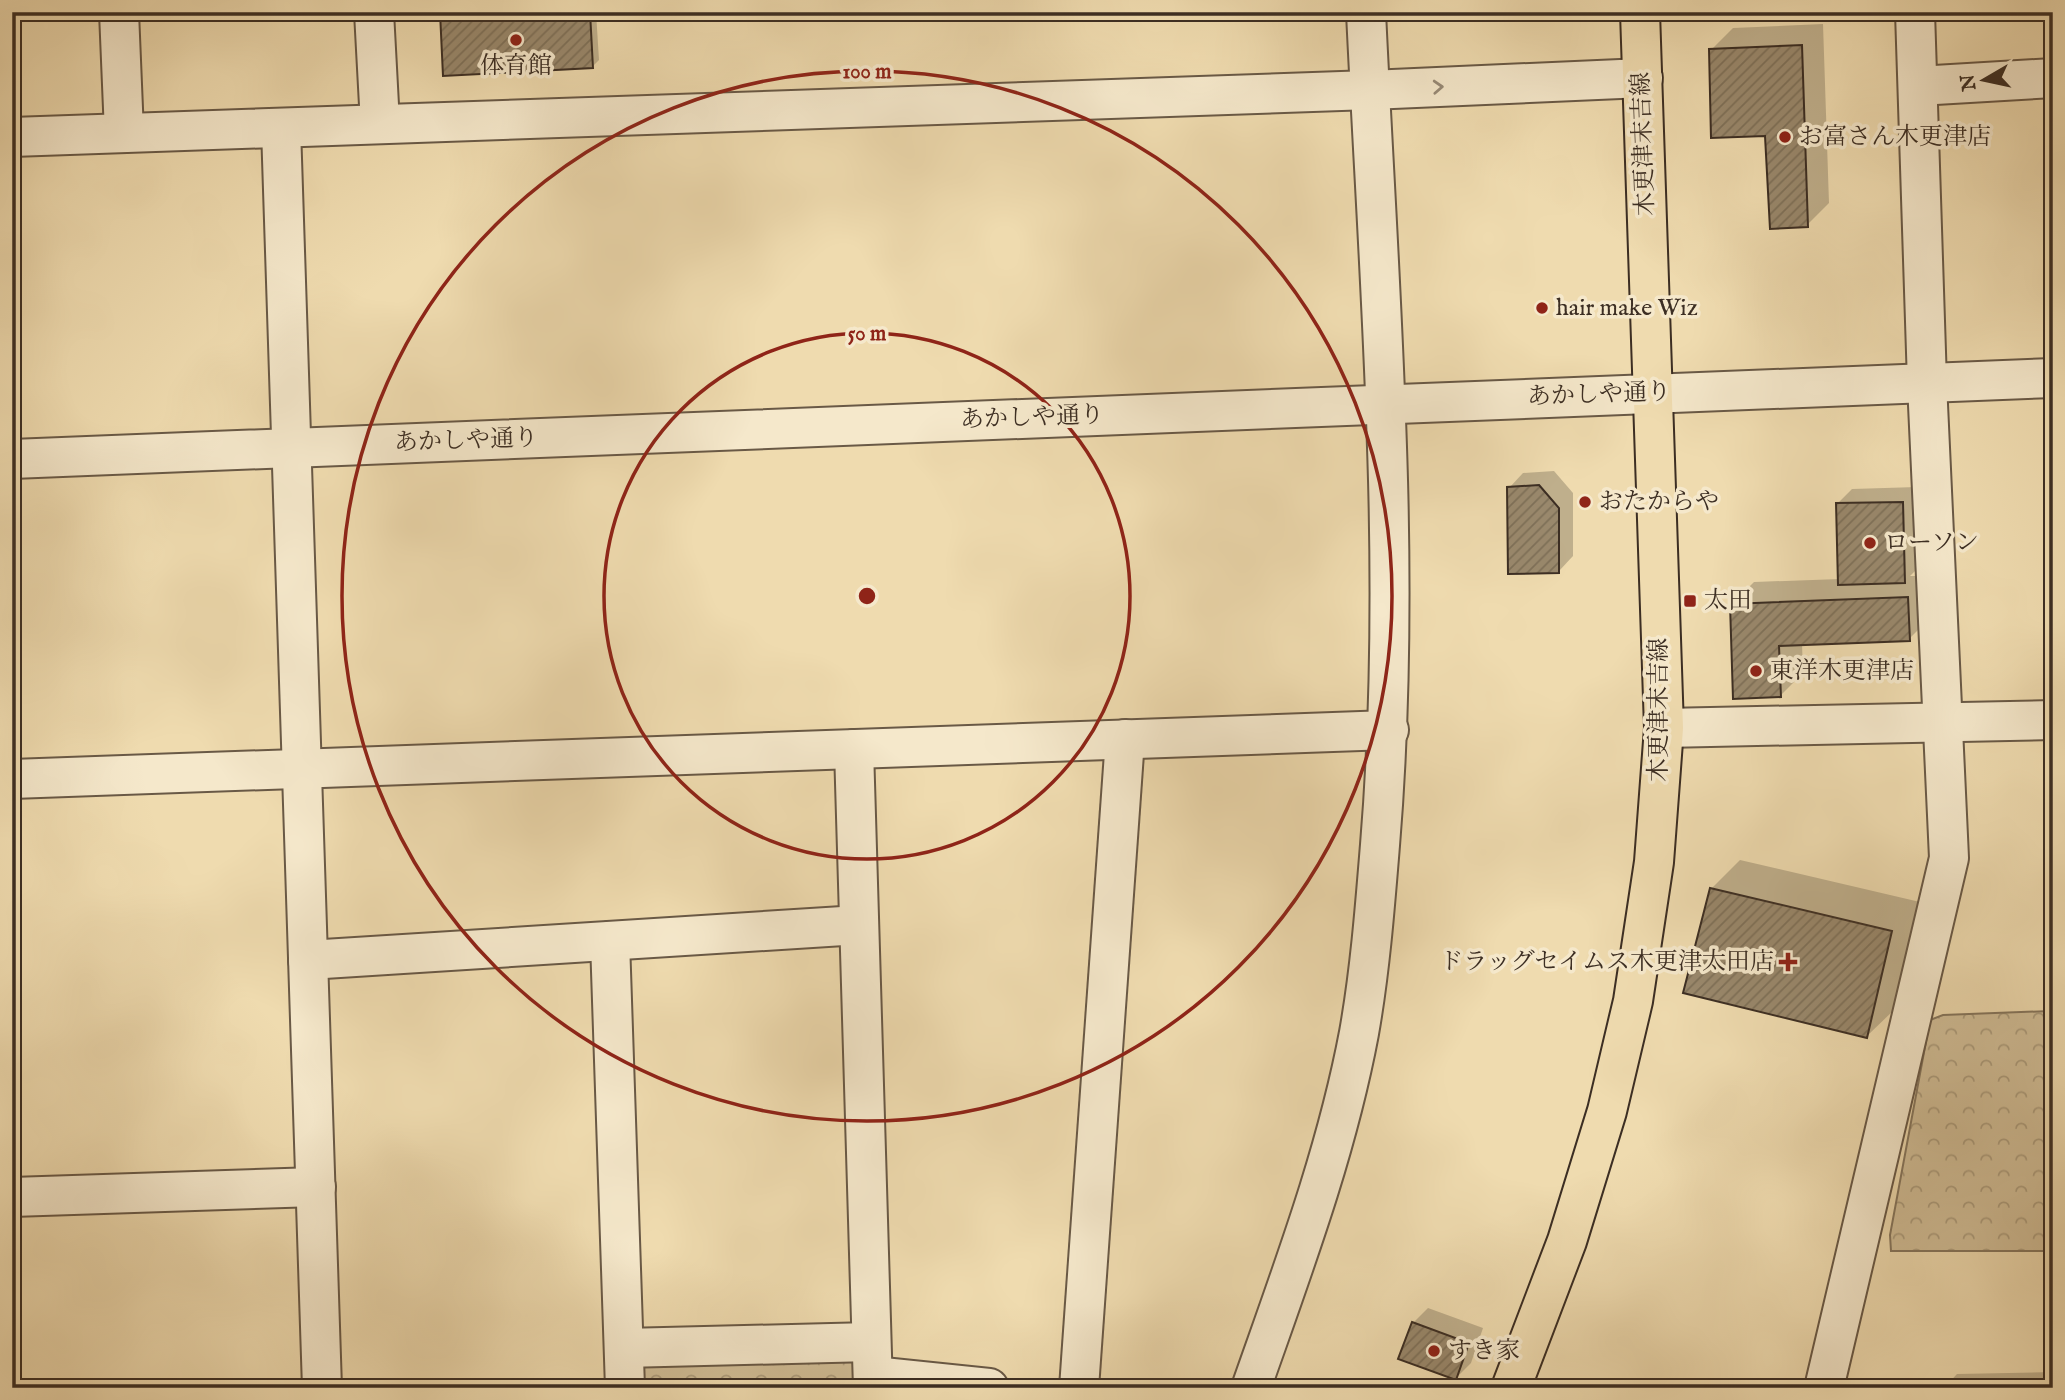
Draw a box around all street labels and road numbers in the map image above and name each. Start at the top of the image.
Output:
street label: 木更津末吉線 [1626,72,1662,216]
street label: あかしや通り [1527,377,1671,413]
street label: あかしや通り [960,400,1104,436]
street label: あかしや通り [394,423,538,459]
street label: 木更津末吉線 [1644,638,1675,782]

